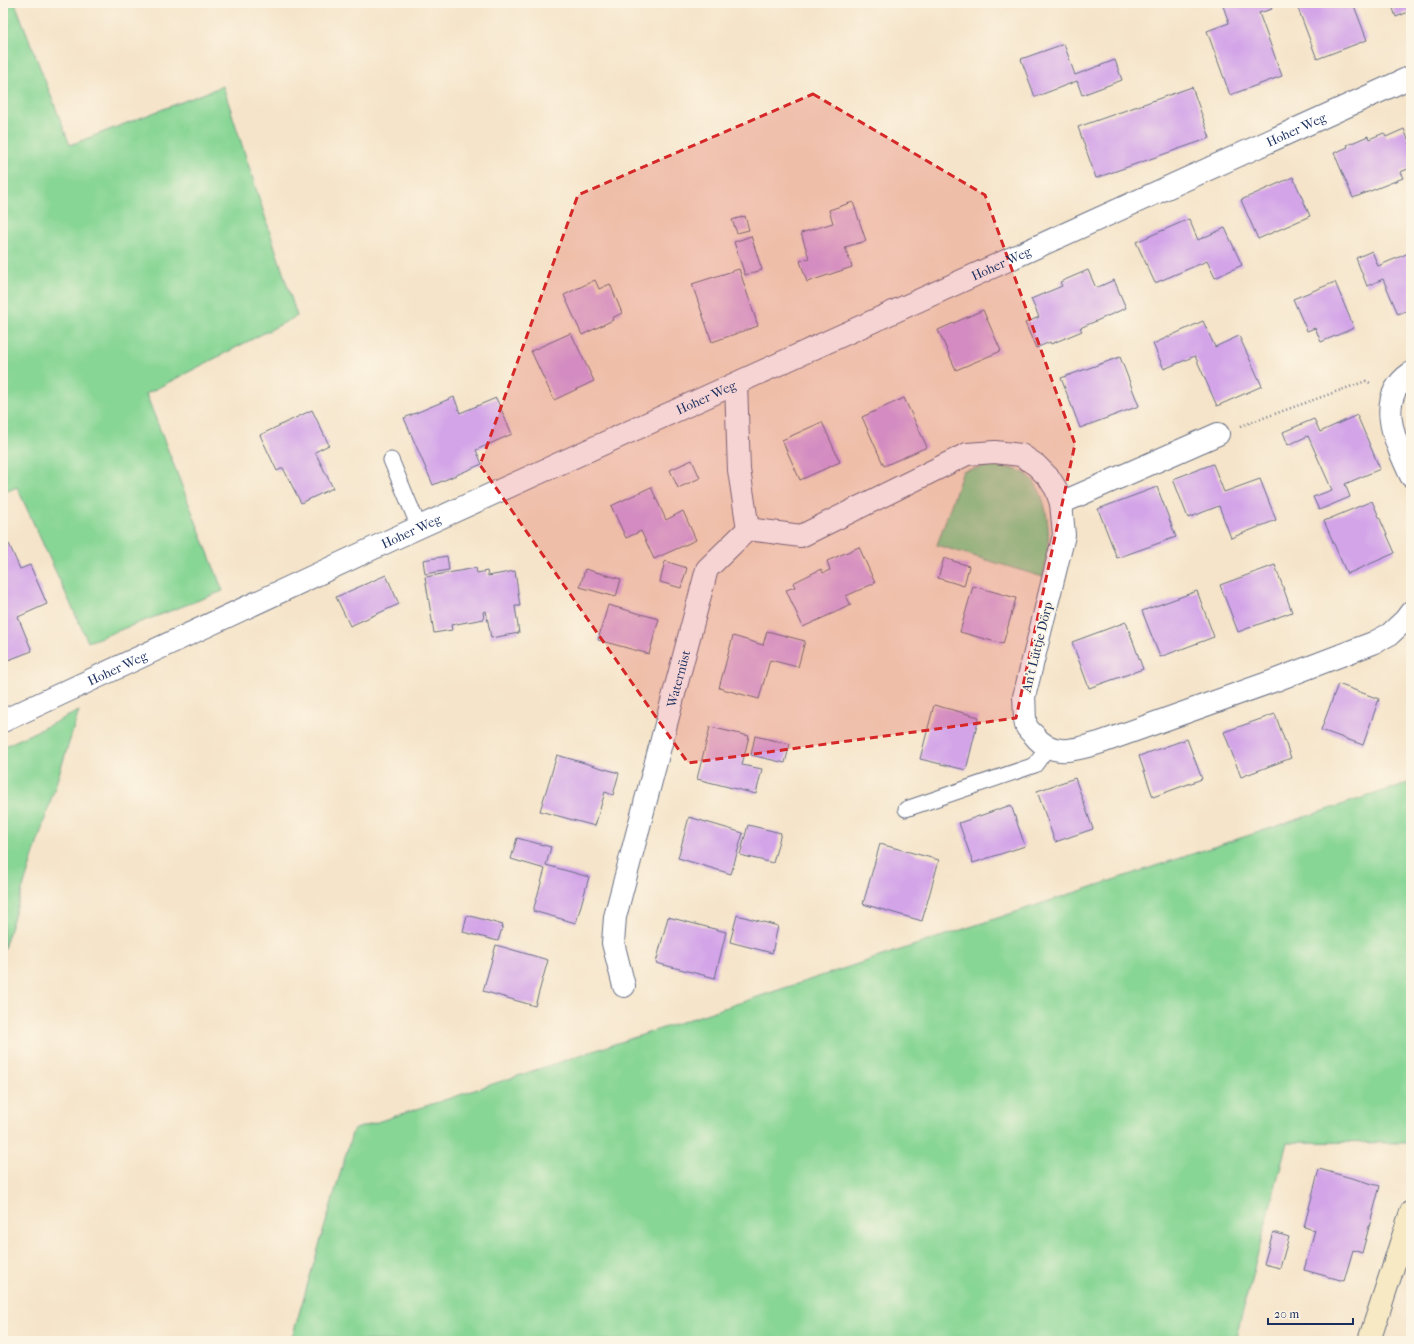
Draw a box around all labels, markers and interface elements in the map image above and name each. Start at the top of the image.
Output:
street label: Hoher Weg [1264,109,1329,149]
street label: Hoher Weg [969,243,1034,283]
street label: Hoher Weg [674,377,739,417]
street label: Hoher Weg [379,510,444,551]
street label: An't Lüttje Dörp [1018,600,1055,695]
street label: Hoher Weg [85,647,150,688]
street label: Waternüst [663,648,693,710]
scale bar [1268,1300,1353,1326]
text: 20 m [1274,1307,1299,1321]

